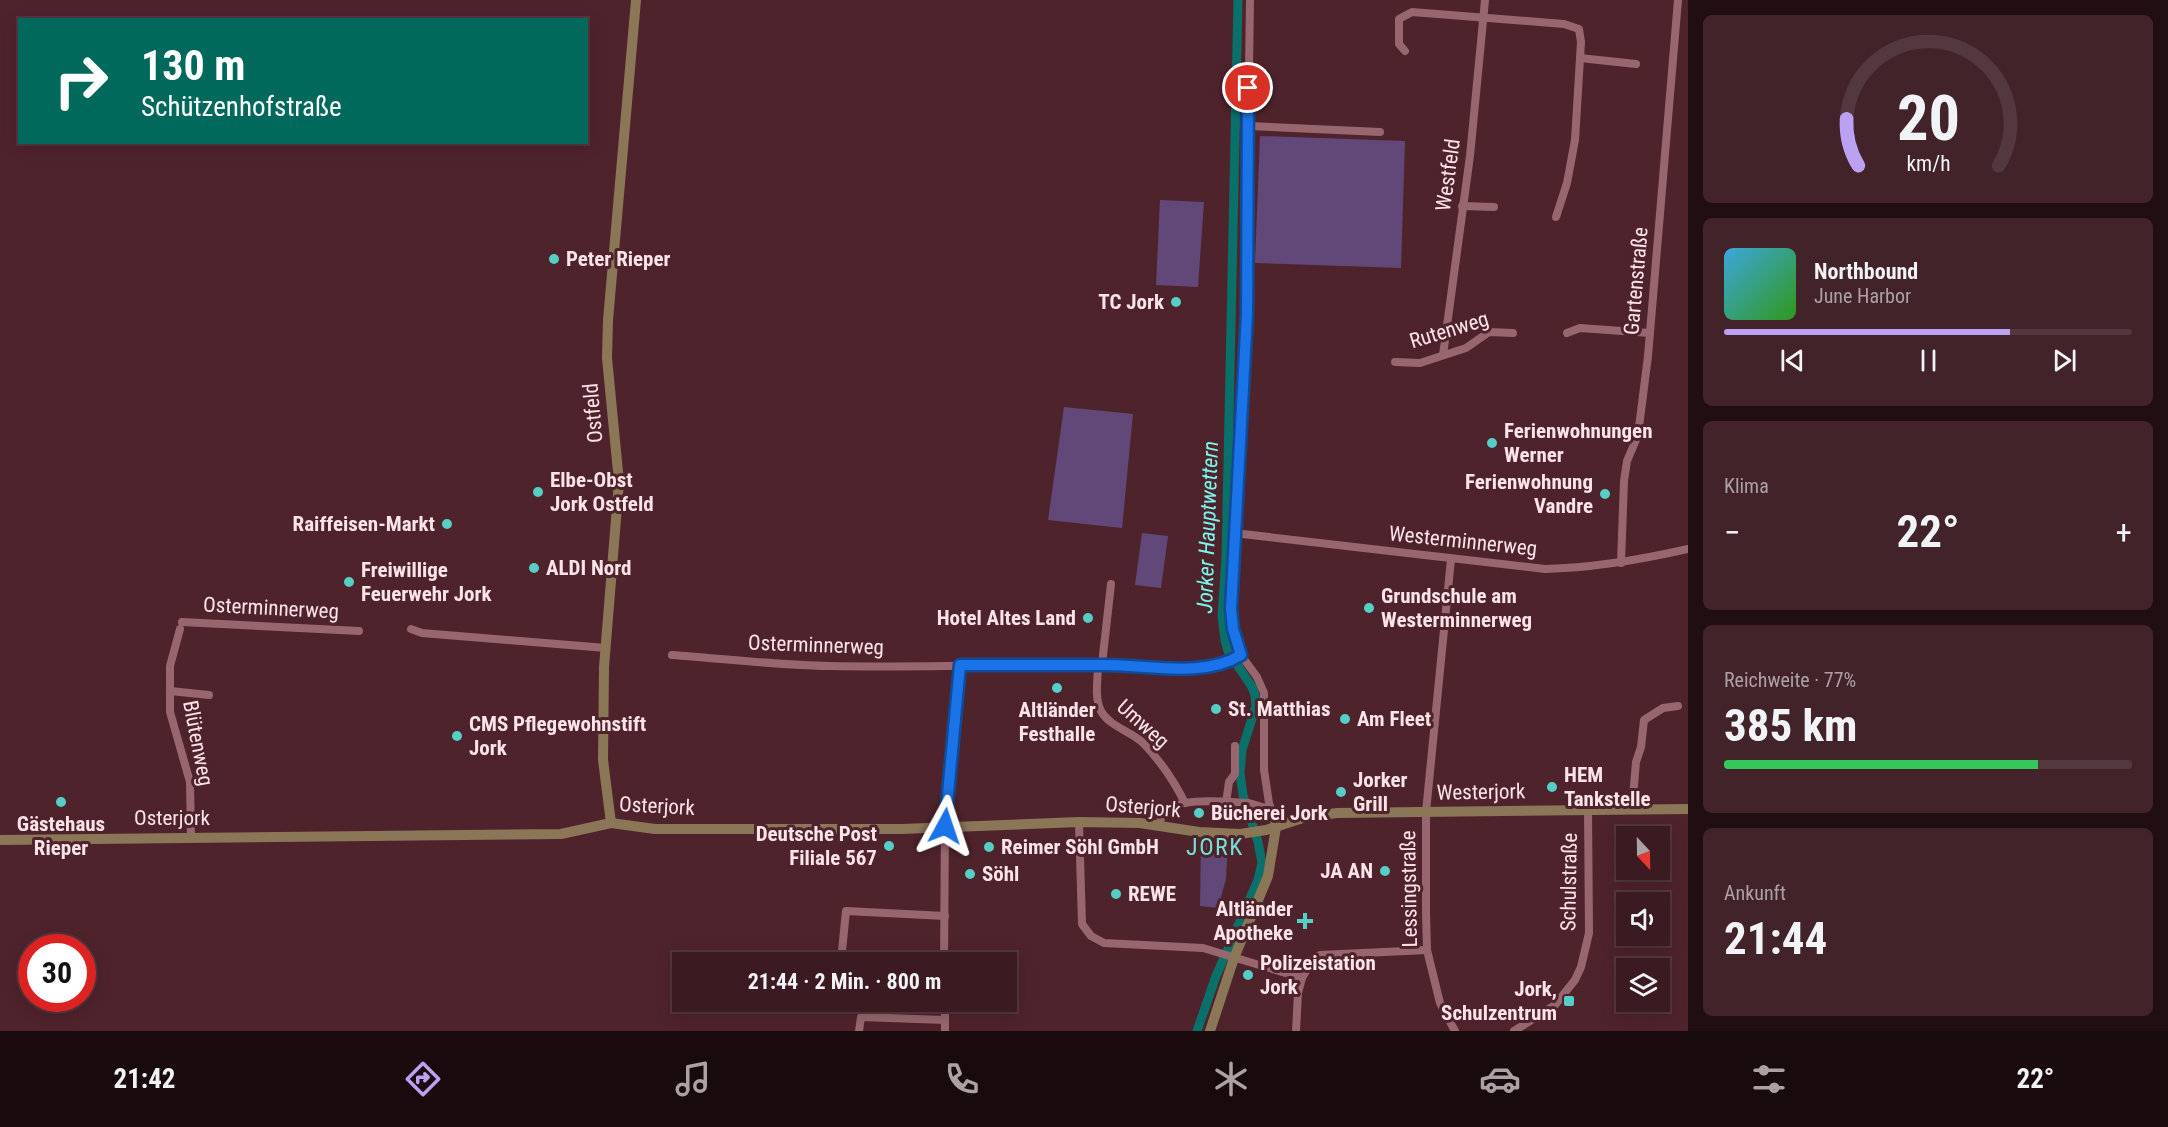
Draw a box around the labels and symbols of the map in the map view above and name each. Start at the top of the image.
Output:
pin [1222,62,1273,113]
street label: Westfeld [1431,137,1465,213]
street label: Gartenstraße [1619,226,1653,336]
place label: Peter Rieper [566,247,671,271]
marker: Peter Rieper [547,252,561,266]
place label: TC Jork [1098,290,1165,314]
marker: TC Jork [1169,295,1183,309]
street label: Rutenweg [1407,307,1491,353]
street label: Ostfeld [578,382,608,444]
place label: Ferienwohnungen Werner [1504,419,1653,467]
marker: Ferienwohnungen Werner [1485,436,1499,450]
water label: Jorker Hauptwettern [1192,440,1223,614]
place label: Elbe-Obst Jork Ostfeld [550,468,654,516]
place label: Ferienwohnung Vandre [1465,470,1593,518]
marker: Elbe-Obst Jork Ostfeld [531,485,545,499]
marker: Ferienwohnung Vandre [1598,487,1612,501]
place label: Raiffeisen-Markt [293,512,435,536]
marker: Raiffeisen-Markt [440,517,454,531]
street label: Westerminnerweg [1388,521,1538,561]
place label: ALDI Nord [546,556,631,580]
place label: Freiwillige Feuerwehr Jork [361,558,493,606]
marker: ALDI Nord [527,561,541,575]
marker: Freiwillige Feuerwehr Jork [342,575,356,589]
place label: Grundschule am Westerminnerweg [1381,584,1532,632]
street label: Osterminnerweg [203,592,339,624]
marker: Grundschule am Westerminnerweg [1362,601,1376,615]
place label: Hotel Altes Land [937,606,1076,630]
marker: Hotel Altes Land [1081,611,1095,625]
street label: Osterminnerweg [748,631,884,659]
marker: Altländer Festhalle [1050,681,1064,695]
street label: Umweg [1112,695,1174,753]
place label: St. Matthias [1228,697,1330,721]
street label: Blütenweg [178,698,218,788]
place label: Altländer Festhalle [1018,698,1096,746]
marker: St. Matthias [1209,702,1223,716]
place label: Am Fleet [1357,707,1431,731]
place label: CMS Pflegewohnstift Jork [469,712,646,760]
marker: Am Fleet [1338,712,1352,726]
marker: CMS Pflegewohnstift Jork [450,729,464,743]
place label: HEM Tankstelle [1564,763,1651,811]
place label: Jorker Grill [1353,768,1408,816]
street label: Westerjork [1436,779,1526,805]
marker: HEM Tankstelle [1545,780,1559,794]
marker: Jorker Grill [1334,785,1348,799]
street label: Osterjork [619,792,696,820]
street label: Osterjork [1104,792,1182,822]
position arrow [913,794,977,858]
marker: Gästehaus Rieper [54,795,68,809]
place label: Bücherei Jork [1211,801,1329,825]
street label: Osterjork [134,806,210,830]
marker: Bücherei Jork [1192,806,1206,820]
place label: Gästehaus Rieper [17,812,105,860]
place label: Deutsche Post Filiale 567 [756,822,877,870]
north arrow [1616,826,1670,880]
street label: Lessingstraße [1396,830,1422,948]
street label: Schulstraße [1556,832,1582,931]
district label: JORK [1186,833,1244,861]
place label: Reimer Söhl GmbH [1001,835,1159,859]
marker: Deutsche Post Filiale 567 [882,839,896,853]
marker: Reimer Söhl GmbH [982,840,996,854]
place label: JA AN [1320,859,1373,883]
place label: Söhl [982,862,1019,886]
marker: JA AN [1378,864,1392,878]
marker: Söhl [963,867,977,881]
place label: REWE [1128,882,1176,906]
marker: REWE [1109,887,1123,901]
place label: Altländer Apotheke [1213,897,1293,945]
marker: Altländer Apotheke [1298,914,1312,928]
speed limit sign: 30 [18,934,96,1012]
place label: Polizeistation Jork [1260,951,1376,999]
marker: Polizeistation Jork [1241,968,1255,982]
place label: Jork, Schulzentrum [1441,977,1557,1025]
marker: Jork, Schulzentrum [1562,994,1576,1008]

